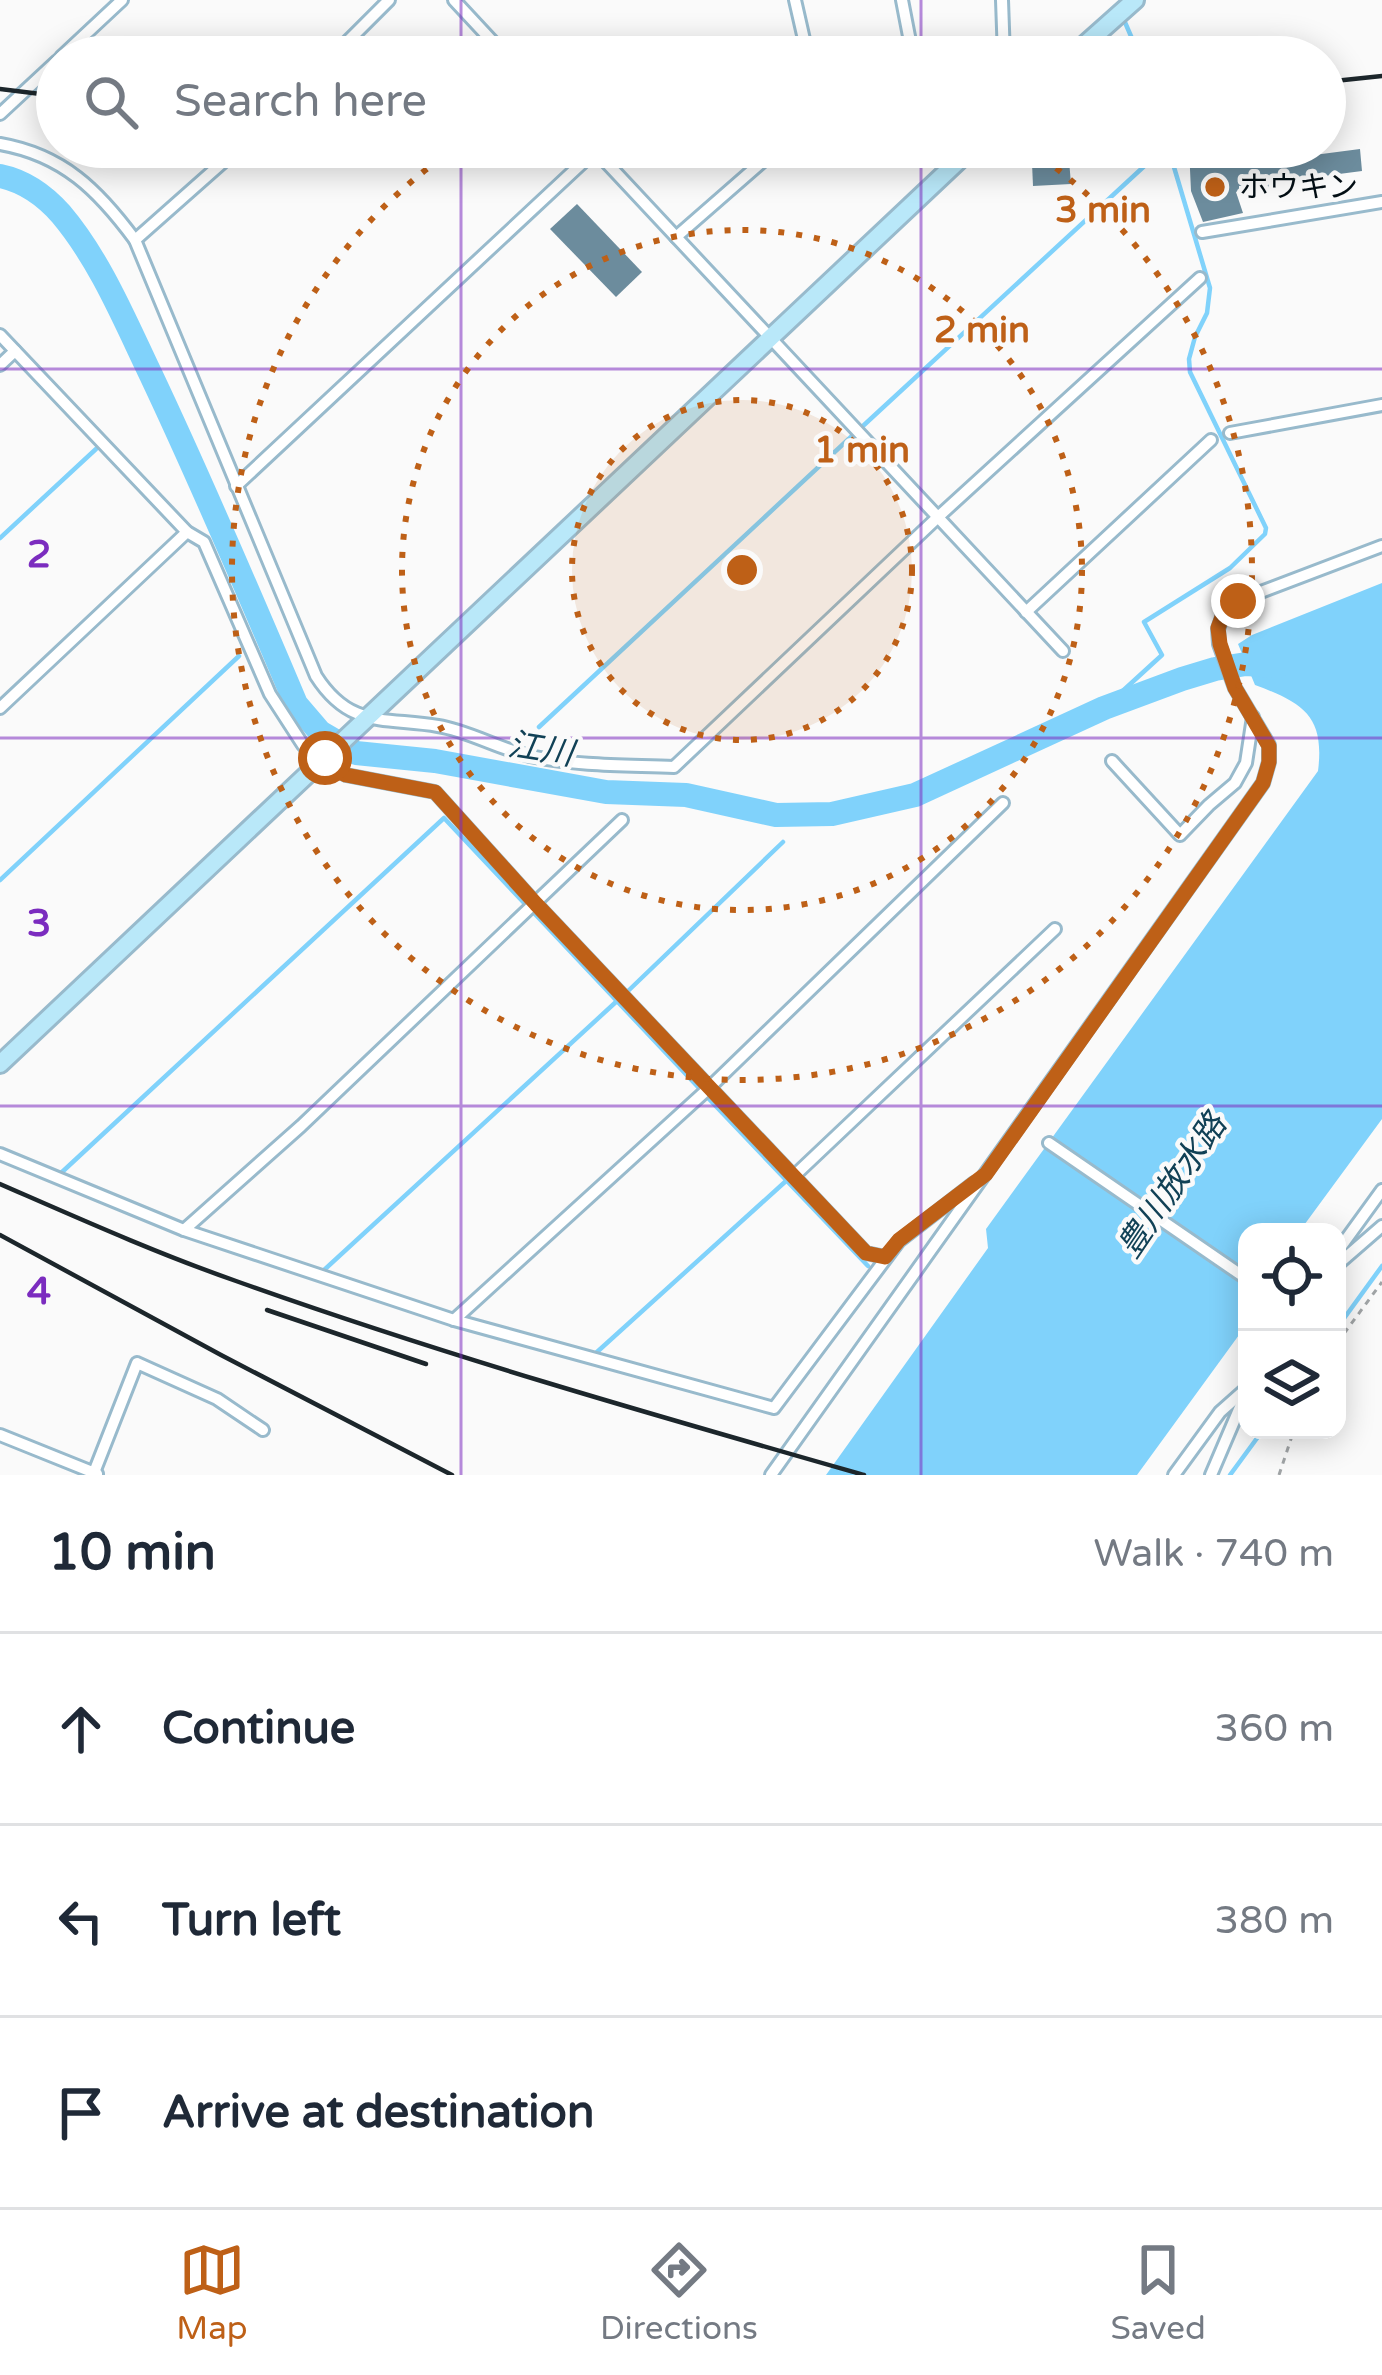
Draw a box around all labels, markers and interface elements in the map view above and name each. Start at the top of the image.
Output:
search box [36,36,1346,168]
icon: search [78,69,144,135]
text: Search here [174,75,427,129]
place label: ホウキン [1239,169,1358,206]
marker: ホウキン [1202,174,1228,200]
text: 3 min [1055,189,1151,232]
text: 2 min [934,309,1030,352]
text: 1 min [814,429,910,472]
text: 2 [27,531,51,578]
centre of rings [721,549,763,591]
route end [1211,574,1265,628]
water label: 江川 [505,725,579,774]
route start [298,731,352,785]
text: 3 [27,900,51,947]
water label: 豊川放水路 [1110,1104,1236,1265]
map controls [1238,1223,1346,1439]
button: locate [1238,1223,1346,1331]
text: 4 [27,1268,51,1315]
button: layers [1238,1331,1346,1439]
text: 10 min [48,1522,216,1584]
text: Walk · 740 m [1093,1530,1334,1577]
icon: ahead [48,1696,114,1762]
text: Continue [162,1702,355,1756]
text: 360 m [1215,1705,1334,1752]
icon: left [48,1888,114,1954]
text: Turn left [162,1894,341,1948]
text: 380 m [1215,1897,1334,1944]
icon: arrive [48,2080,114,2146]
text: Arrive at destination [162,2086,594,2140]
tab: Map [176,2237,248,2348]
tab: Directions [600,2237,758,2348]
tab: Saved [1110,2237,1206,2348]

